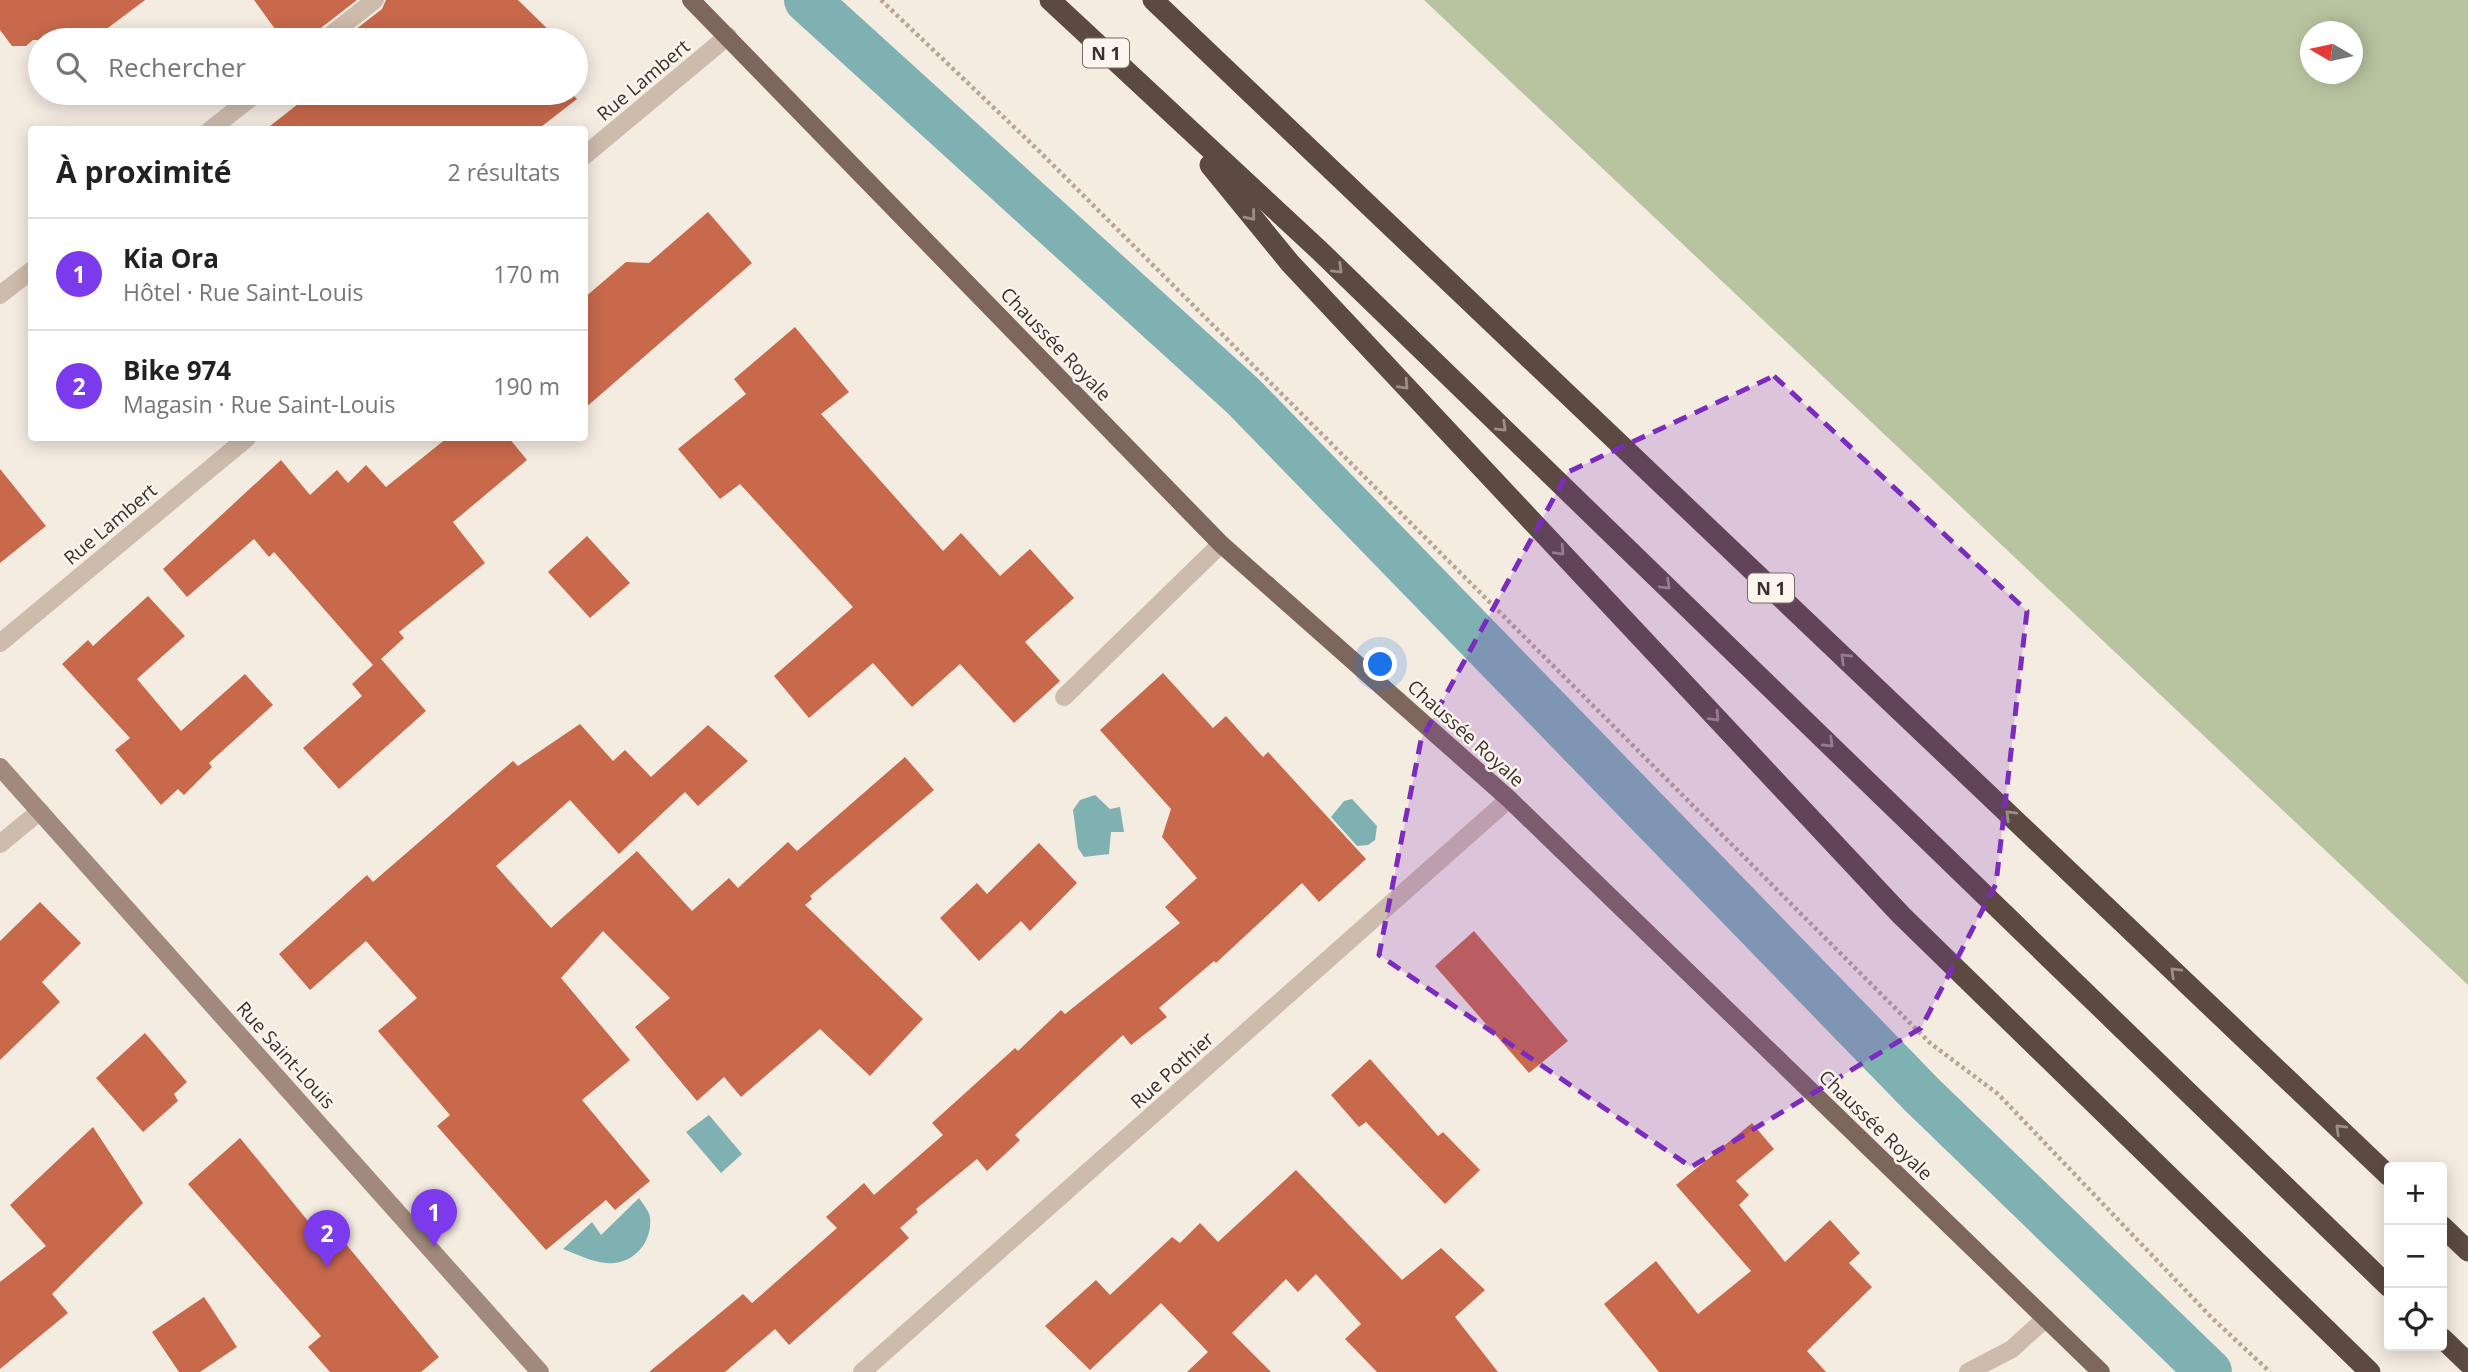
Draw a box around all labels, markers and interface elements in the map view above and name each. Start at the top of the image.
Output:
north arrow [2300,21,2363,84]
search box [28,28,588,105]
street label: Rue Lambert [591,33,695,127]
road number: N 1 [1083,38,1129,68]
icon: search [52,48,90,86]
text: Rechercher [108,49,246,85]
text: À proximité [56,151,232,192]
text: 2 résultats [448,156,560,188]
one-way arrow [1243,209,1256,221]
text: Kia Ora [123,240,219,276]
text: 1 [72,258,86,290]
text: 170 m [493,258,560,290]
one-way arrow [1330,260,1343,273]
text: Hôtel · Rue Saint-Louis [123,276,364,308]
street label: Chaussée Royale [995,281,1117,407]
text: Bike 974 [123,352,231,388]
text: 2 [72,370,86,402]
text: 190 m [493,370,560,402]
one-way arrow [1396,377,1408,390]
text: Magasin · Rue Saint-Louis [123,388,395,420]
one-way arrow [1494,418,1507,431]
street label: Rue Lambert [58,477,162,571]
one-way arrow [1551,543,1564,556]
road number: N 1 [1748,574,1794,602]
one-way arrow [1657,576,1670,589]
your location [1363,647,1397,681]
one-way arrow [1840,654,1853,667]
street label: Chaussée Royale [1402,674,1530,792]
one-way arrow [1707,709,1720,722]
one-way arrow [1821,734,1834,747]
one-way arrow [2005,811,2018,824]
one-way arrow [2170,967,2183,980]
street label: Rue Saint-Louis [231,996,341,1114]
street label: Rue Pothier [1125,1026,1219,1114]
street label: Chaussée Royale [1813,1064,1939,1186]
one-way arrow [2335,1124,2348,1137]
map controls [2384,1162,2447,1351]
button: + [2384,1162,2447,1225]
pin: 1 [411,1189,457,1247]
pin: 2 [304,1210,350,1268]
button: − [2384,1225,2447,1288]
button: locate [2384,1288,2447,1351]

